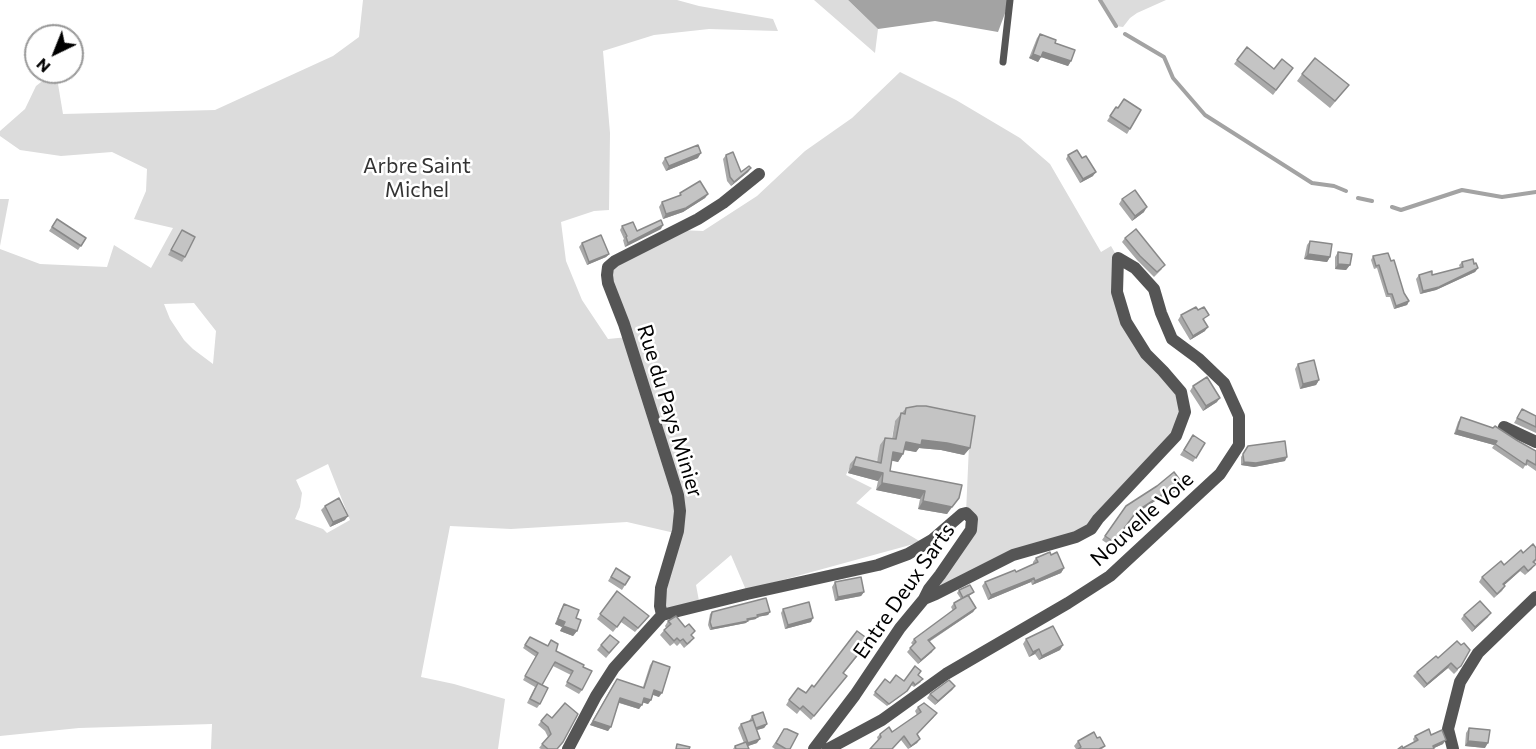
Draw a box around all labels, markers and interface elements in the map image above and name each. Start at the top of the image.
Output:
north arrow [24,24,84,84]
text: N [32,55,54,77]
park label: Arbre Saint Michel [363,153,471,203]
street label: Rue du Pays Minier [632,322,708,500]
street label: Nouvelle Voie [1086,466,1198,572]
street label: Entre Deux Sarts [848,518,960,664]

